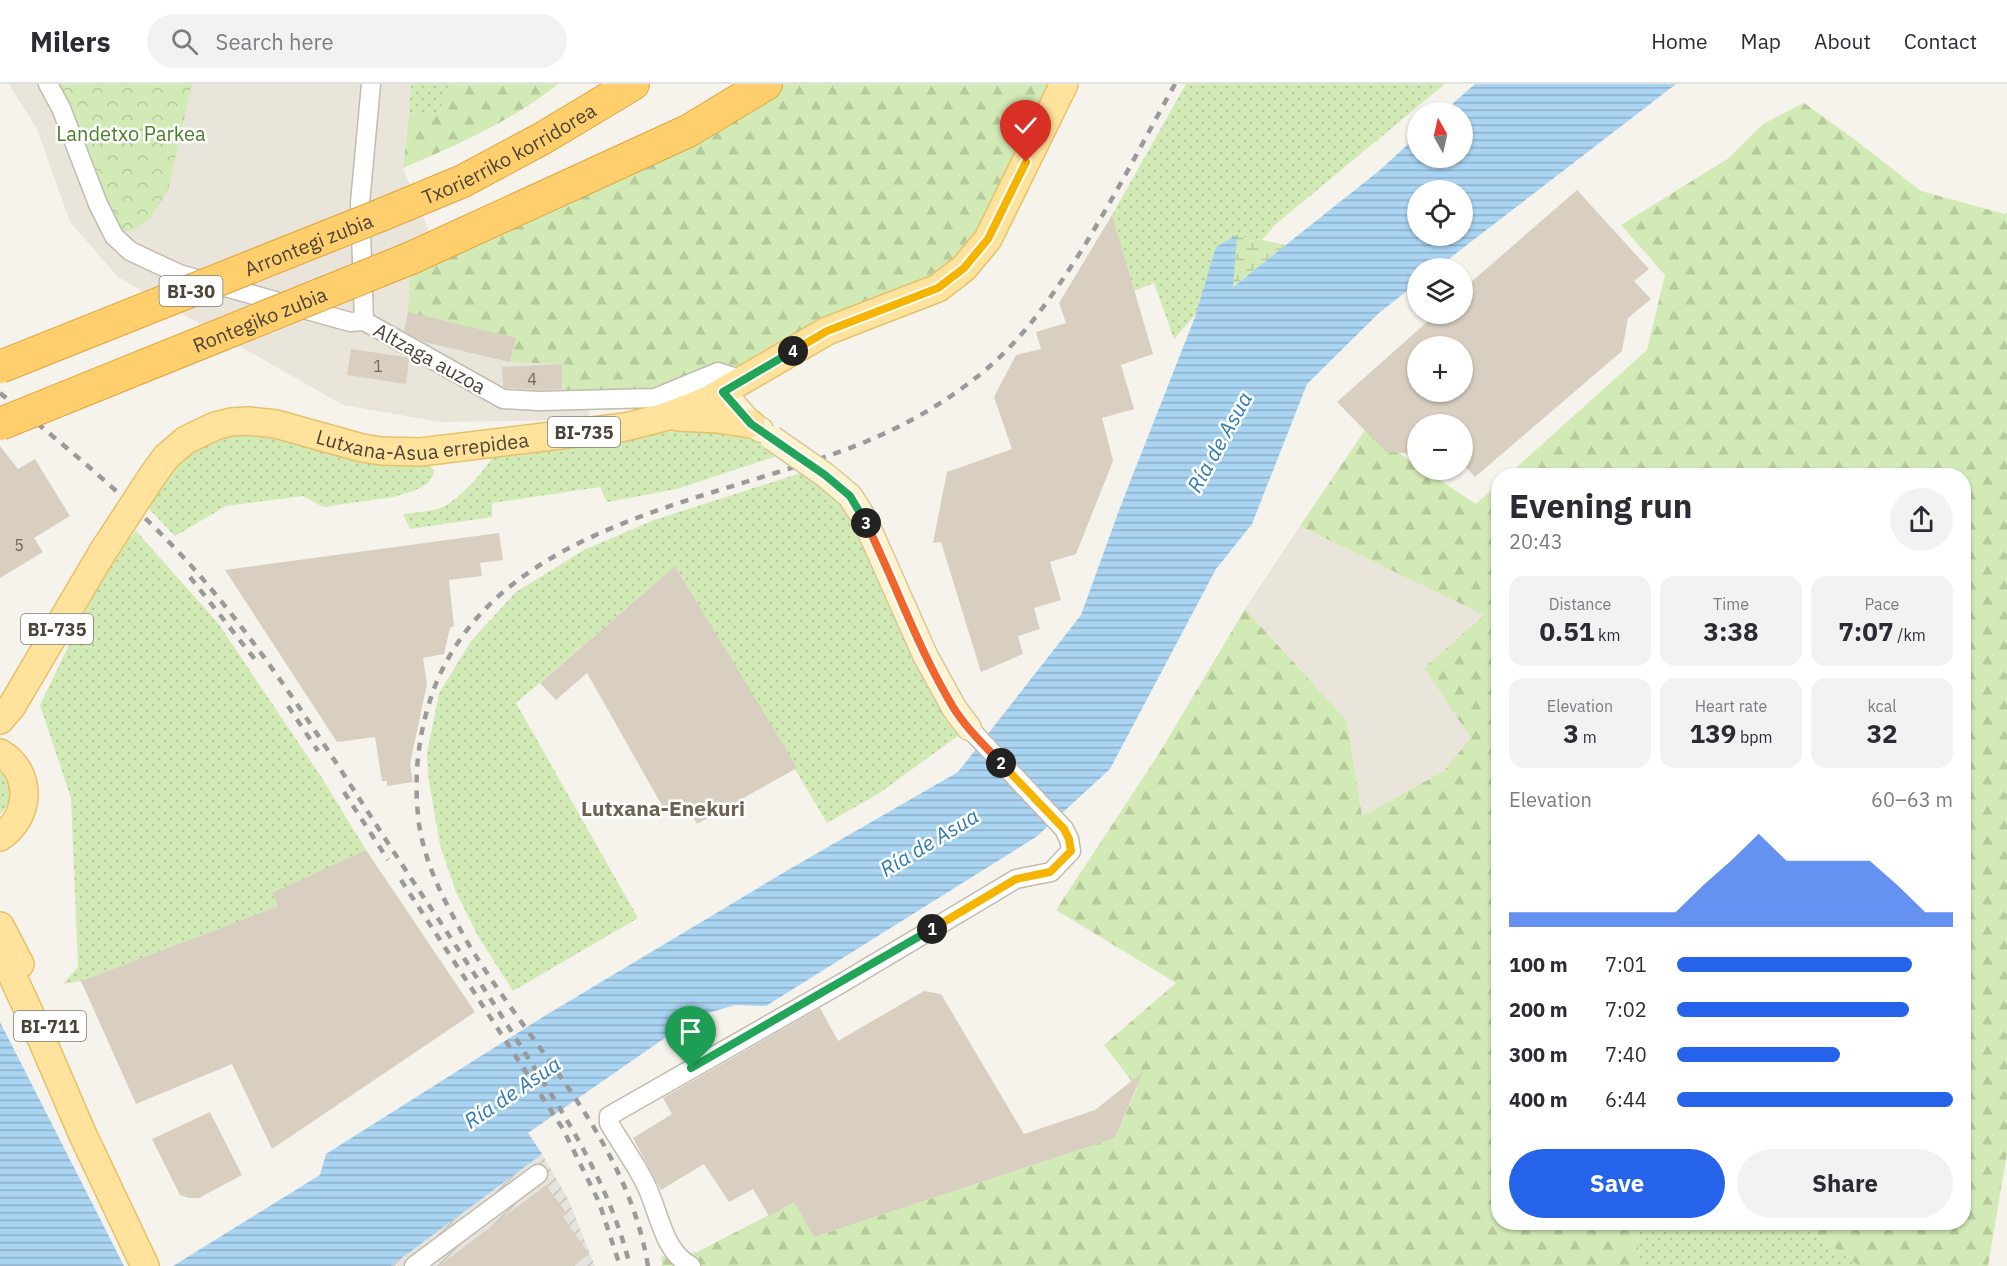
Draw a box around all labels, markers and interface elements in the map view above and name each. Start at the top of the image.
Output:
search box [147,14,567,68]
text: Milers [30,23,111,60]
icon: search [168,25,201,58]
text: Search here [216,27,334,56]
text: Home [1651,27,1708,55]
text: Map [1741,27,1781,55]
text: About [1814,27,1871,55]
text: Contact [1904,27,1977,55]
street label: Txorierriko korridorea [418,96,601,210]
pin [1000,100,1051,162]
north arrow [1407,102,1473,168]
map controls [1407,102,1473,480]
icon: check [1009,109,1042,142]
park label: Landetxo Parkea [56,120,206,147]
button: locate [1407,180,1473,246]
street label: Arrontegi zubia [240,206,377,282]
button: layers [1407,258,1473,324]
road number: BI-30 [160,276,222,306]
street label: Rontegiko zubia [188,280,331,358]
street label: Altzaga auzoa [369,316,491,400]
pin: 4 [778,336,808,366]
button: + [1407,336,1473,402]
text: 4 [788,341,798,361]
house number: 1 [373,356,383,376]
house number: 4 [527,369,537,389]
water label: Ría de Asua [1180,387,1258,497]
button: − [1407,414,1473,480]
road number: BI-735 [548,417,620,447]
street label: Lutxana-Asua errepidea [313,422,531,466]
text: Evening run [1509,484,1693,527]
button: share [1890,488,1953,551]
pin: 3 [851,508,881,538]
text: 3 [861,513,871,533]
text: 20:43 [1509,528,1563,555]
house number: 5 [14,535,24,555]
text: Distance [1549,594,1611,614]
text: Time [1713,594,1749,614]
text: Pace [1865,594,1899,614]
road number: BI-735 [21,614,93,644]
text: 0.51 [1539,614,1594,648]
text: 3:38 [1703,614,1759,648]
text: 7:07 [1838,614,1894,648]
text: km [1594,625,1621,645]
text: /km [1894,625,1926,645]
text: Elevation [1547,696,1613,716]
text: Heart rate [1695,696,1767,716]
text: kcal [1867,696,1897,716]
text: 3 [1563,716,1579,750]
text: 139 [1689,716,1736,750]
text: 32 [1866,716,1898,750]
text: m [1579,727,1597,747]
text: bpm [1736,727,1773,747]
pin: 2 [986,748,1016,778]
text: 2 [996,753,1006,773]
text: Elevation [1509,786,1592,813]
text: 60–63 m [1871,786,1953,813]
district label: Lutxana-Enekuri [581,794,745,822]
water label: Ría de Asua [874,801,984,883]
pin: 1 [917,914,947,944]
text: 1 [927,919,937,939]
text: 100 m [1509,951,1568,978]
text: 7:01 [1605,951,1647,978]
text: 200 m [1509,996,1568,1023]
text: 7:02 [1605,996,1647,1023]
pin [665,1006,716,1068]
road number: BI-711 [14,1011,86,1041]
icon: arrive [674,1015,707,1048]
text: 300 m [1509,1041,1568,1068]
text: 7:40 [1605,1041,1647,1068]
water label: Ría de Asua [458,1049,566,1135]
text: 400 m [1509,1086,1568,1113]
text: 6:44 [1605,1086,1647,1113]
button: Save [1509,1149,1725,1218]
button: Share [1737,1149,1953,1218]

